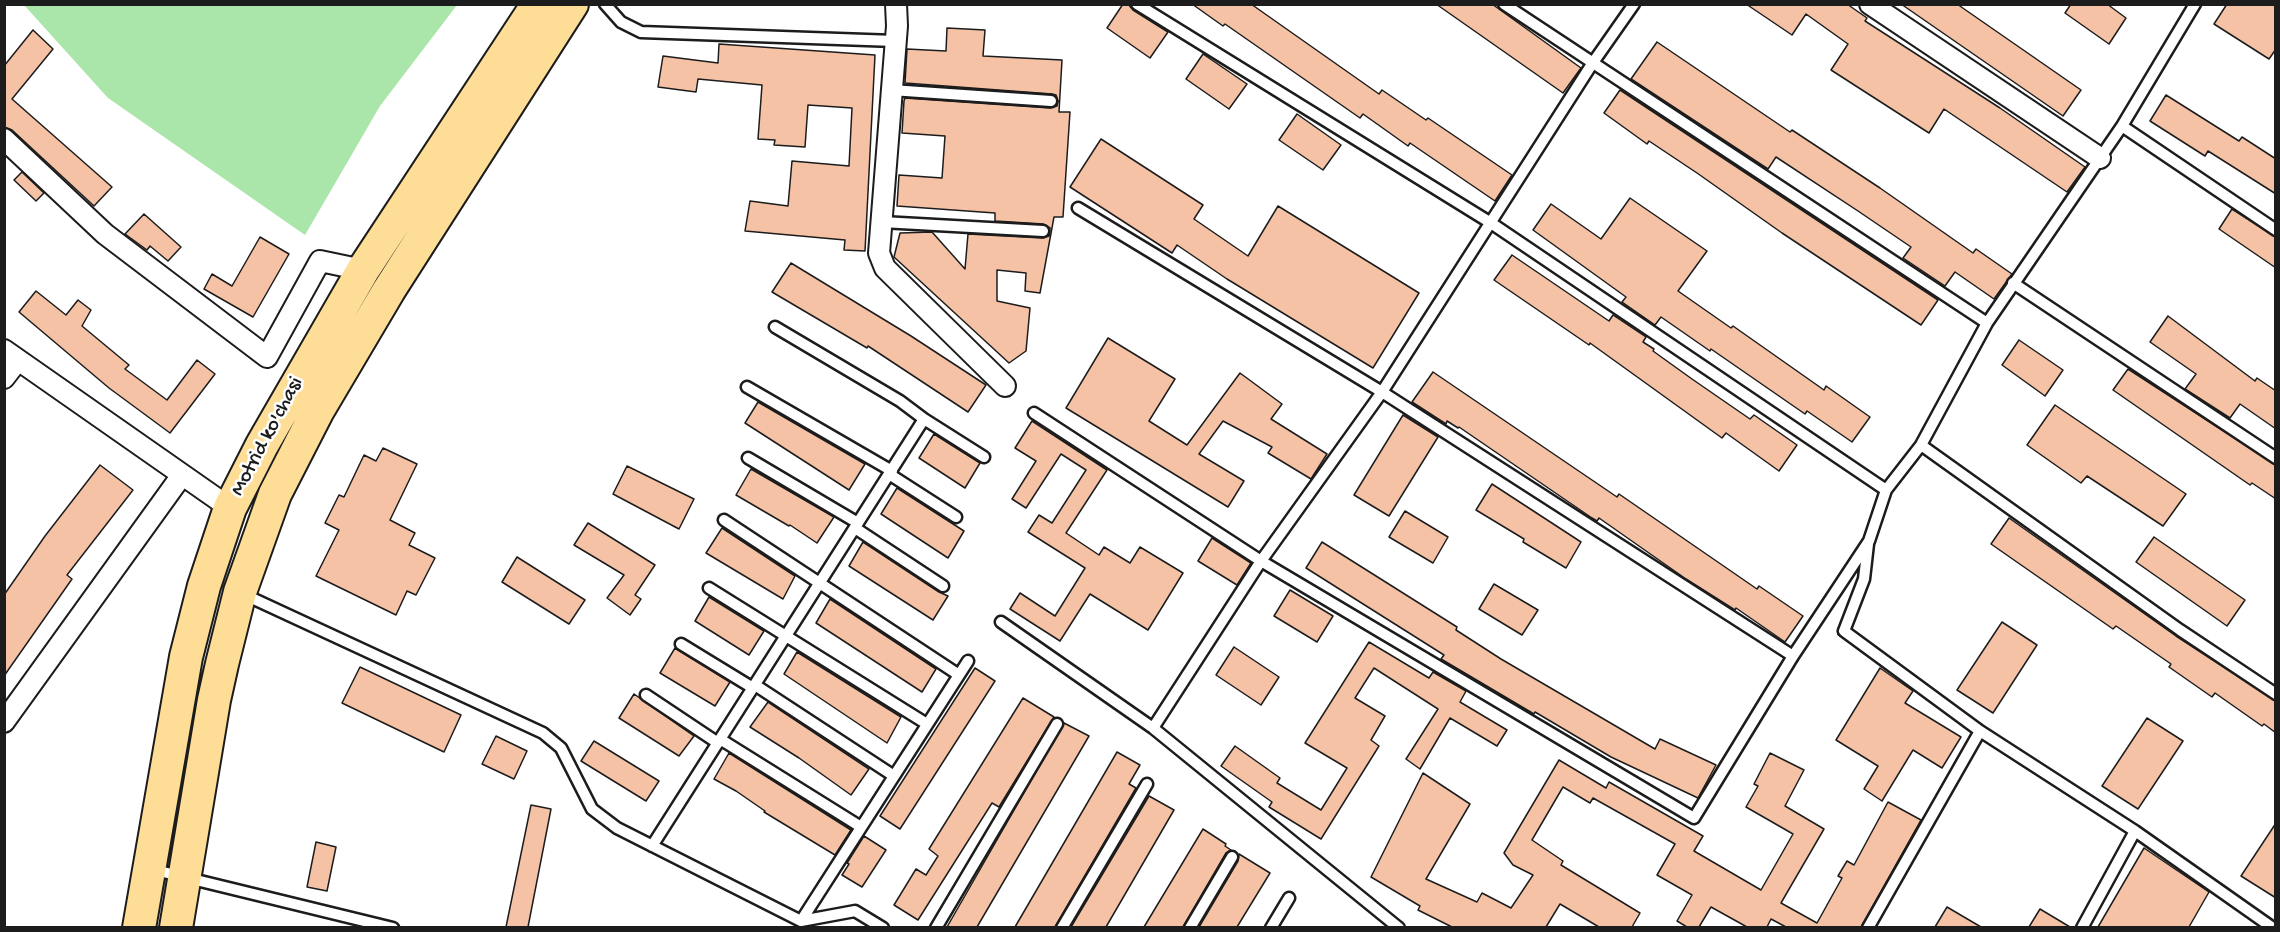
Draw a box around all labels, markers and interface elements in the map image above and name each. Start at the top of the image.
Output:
street label: Motrid ko'chasi [226,373,310,501]

